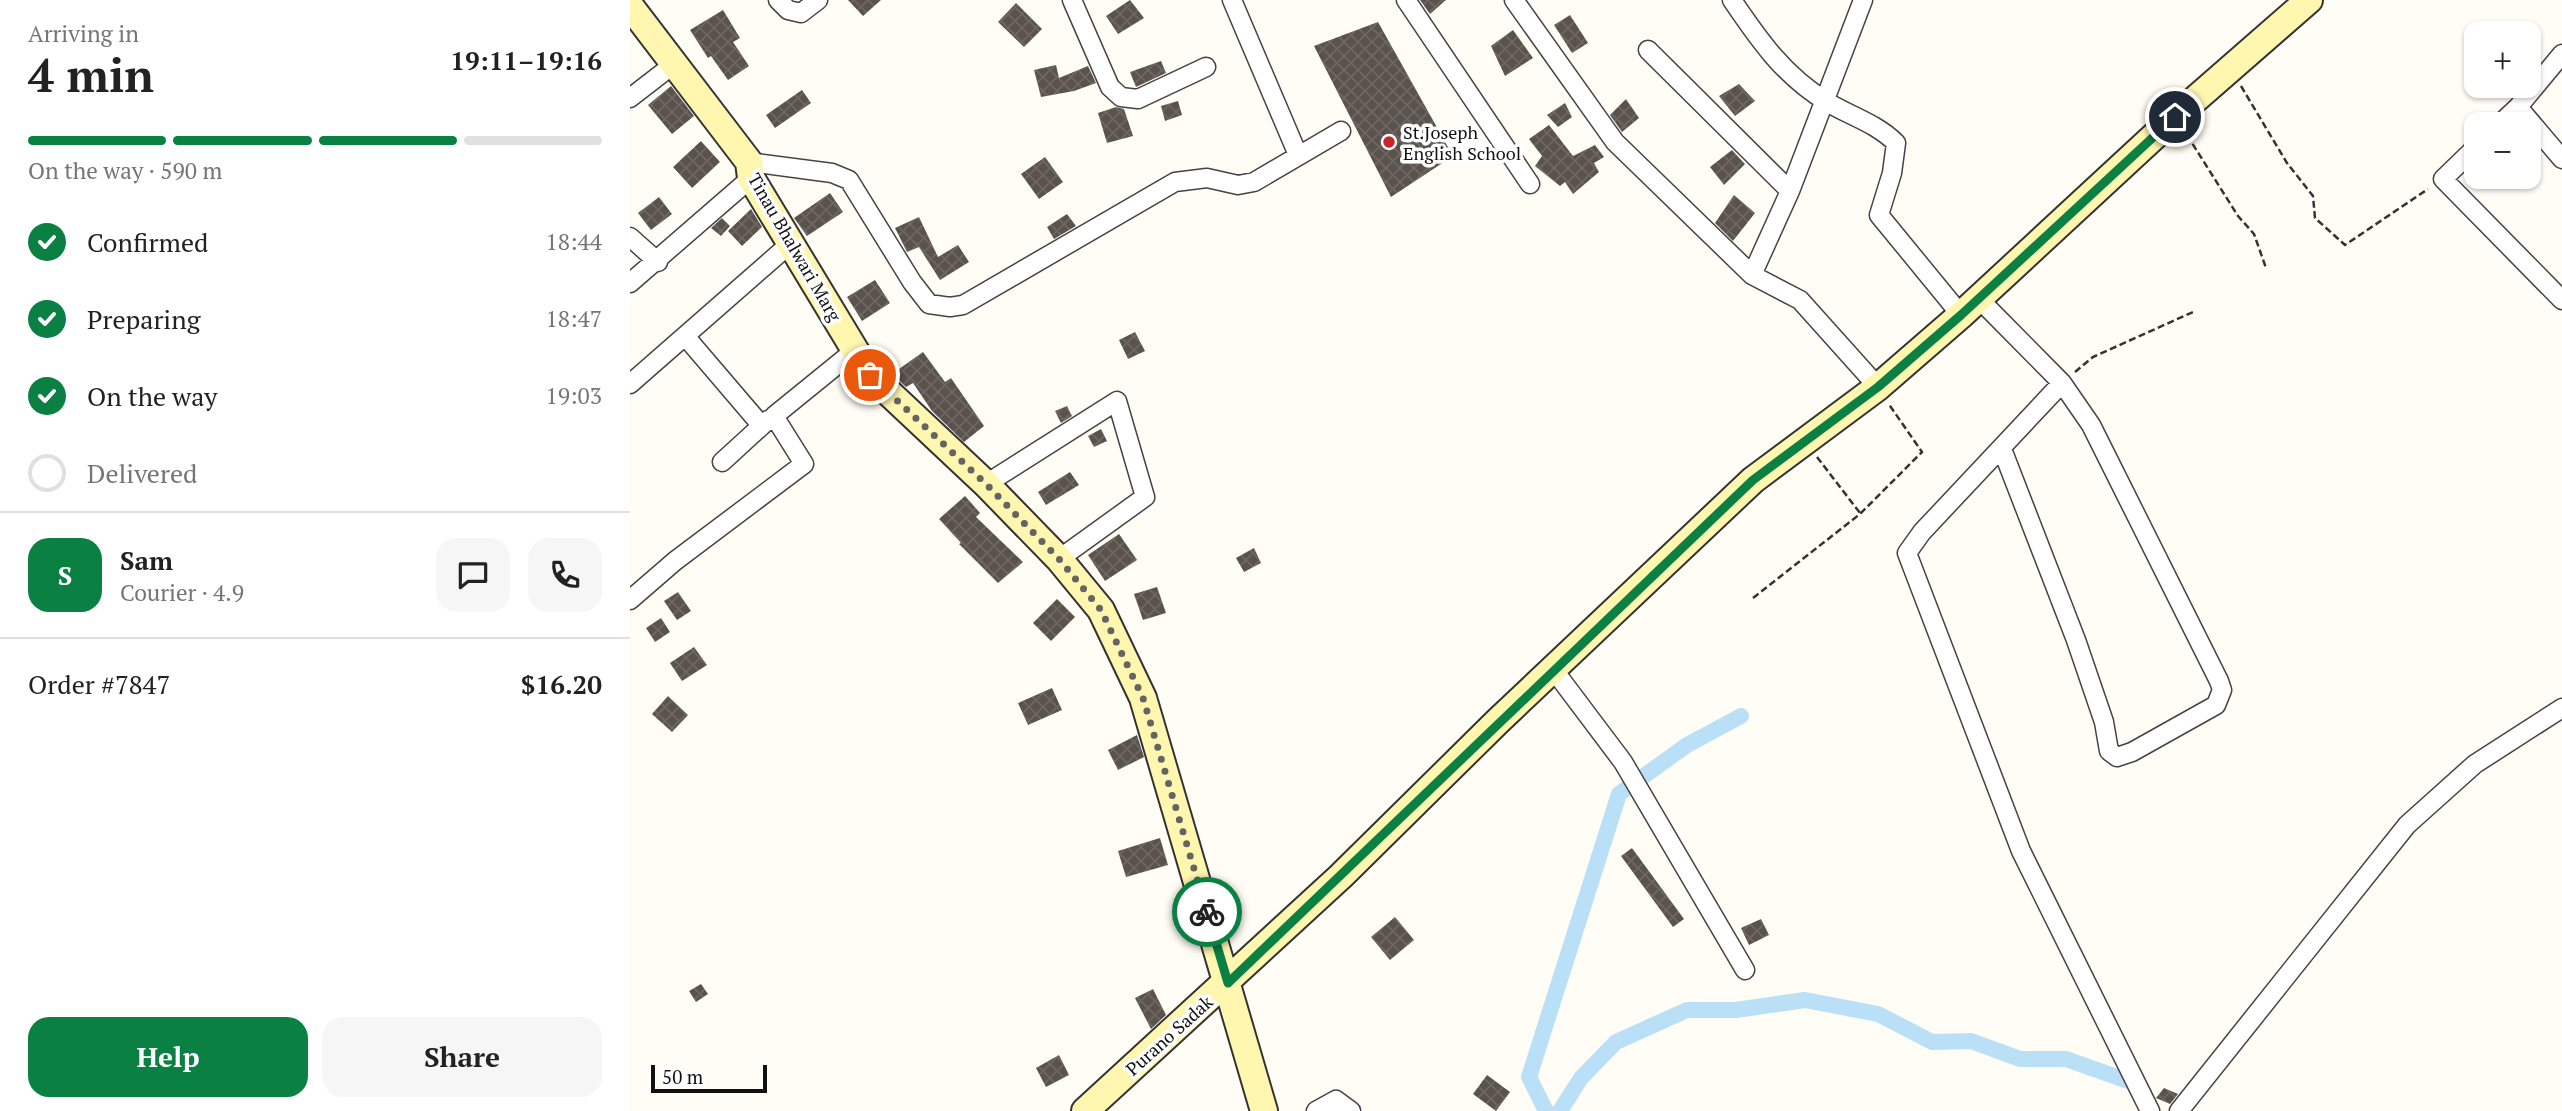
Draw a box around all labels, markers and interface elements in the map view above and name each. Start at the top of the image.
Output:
text: Arriving in [28,18,139,49]
map controls [2464,21,2541,189]
button: + [2464,21,2541,98]
text: 19:11–19:16 [450,43,602,77]
text: 4 min [28,44,154,105]
pin [2145,87,2205,147]
icon: home [2156,98,2194,136]
button: − [2464,112,2541,189]
place label: St.Joseph English School [1403,120,1521,165]
marker: St.Joseph English School [1381,134,1397,150]
text: On the way · 590 m [28,155,222,186]
street label: Tinau Bhalwari Marg [743,169,847,326]
icon: check [28,223,66,261]
text: Confirmed [87,225,208,259]
text: 18:44 [545,226,602,257]
icon: check [28,300,66,338]
text: Preparing [87,302,200,336]
text: 18:47 [545,303,602,334]
pin [840,345,900,405]
icon: bag [851,356,889,394]
icon: check [28,377,66,415]
text: On the way [87,379,218,413]
text: 19:03 [545,380,602,411]
text: Delivered [87,456,197,490]
button: chat [436,538,510,612]
button: phone [528,538,602,612]
text: Sam [120,543,173,577]
text: S [58,558,72,592]
text: Courier · 4.9 [120,577,244,608]
text: Order #7847 [28,667,170,701]
text: $16.20 [521,667,602,701]
courier [1172,877,1242,947]
icon: bike [1188,893,1226,931]
street label: Purano Sadak [1120,989,1218,1080]
button: Help [28,1017,308,1097]
button: Share [322,1017,602,1097]
scale bar [651,1062,766,1094]
text: 50 m [662,1064,703,1089]

